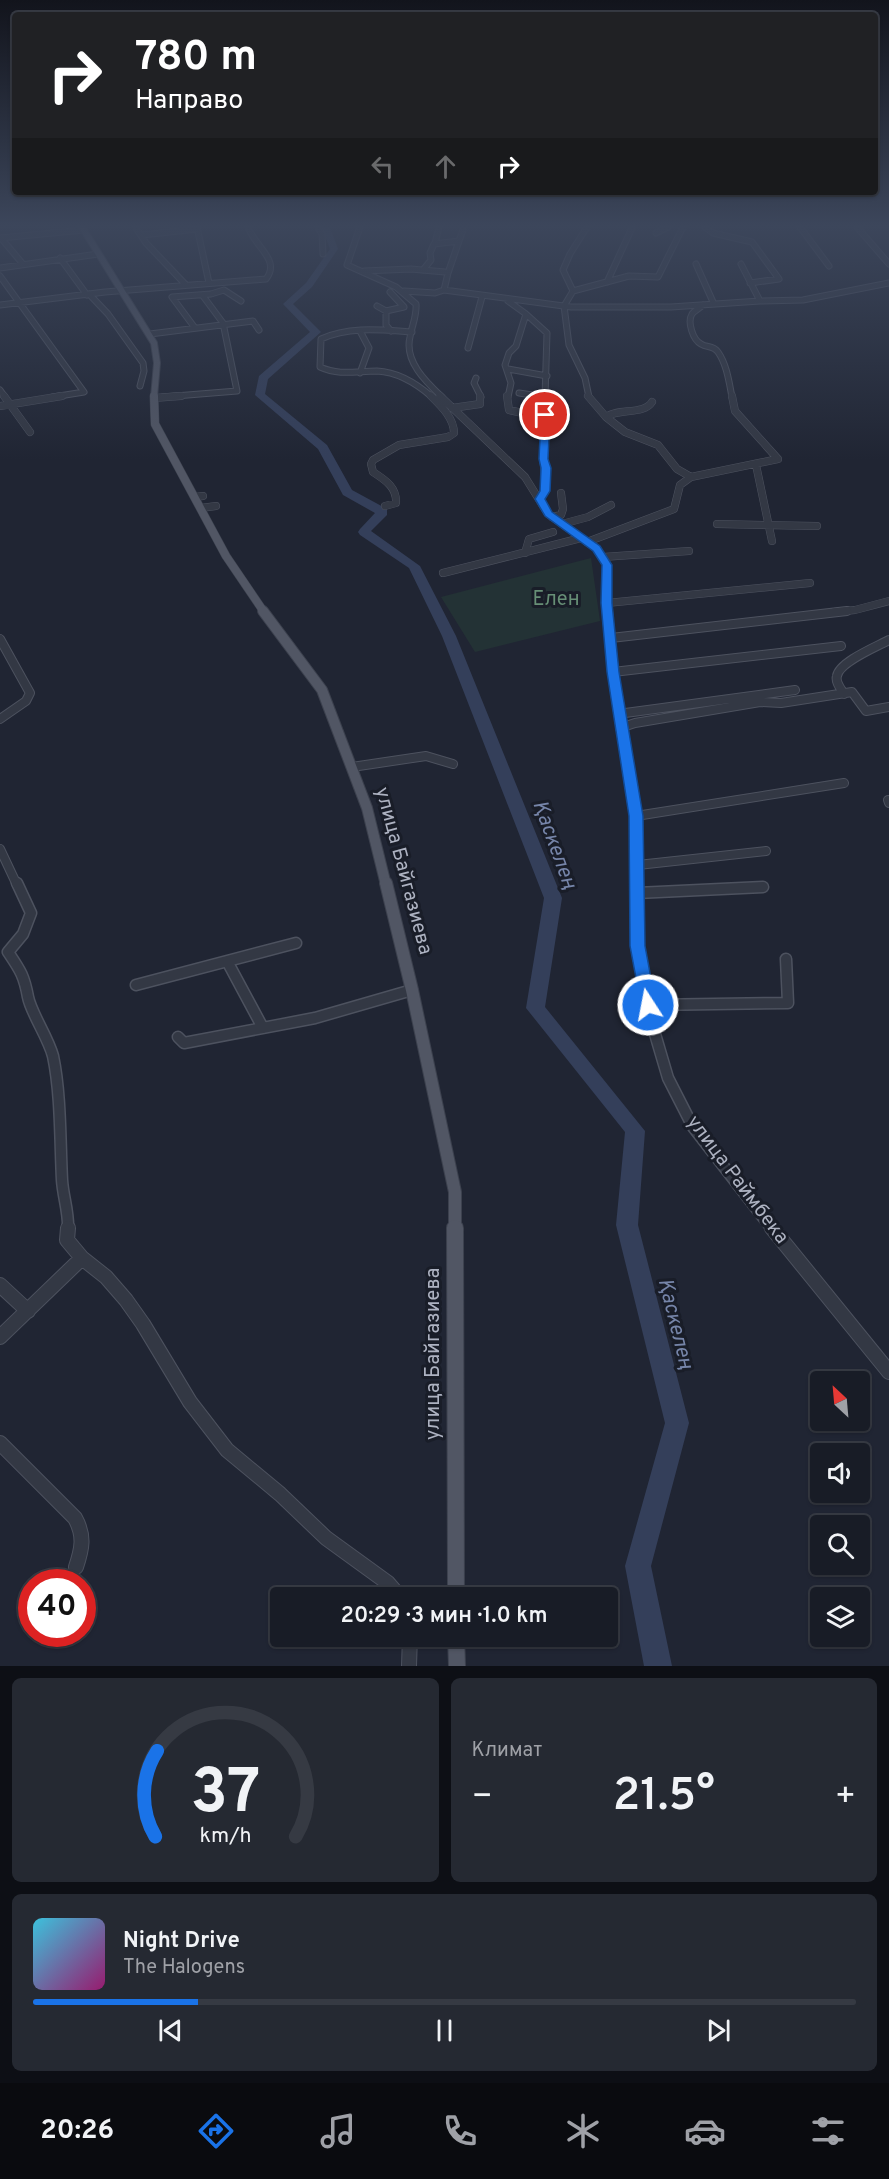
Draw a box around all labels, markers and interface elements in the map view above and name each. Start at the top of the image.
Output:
text: 780 m [135,32,257,85]
icon: right [36,36,114,114]
text: Направо [135,84,243,118]
icon: left [366,150,399,183]
icon: ahead [429,150,462,183]
icon: right [492,150,525,183]
pin [519,389,570,440]
icon: arrive [528,398,561,431]
park label: Елен [532,587,580,613]
street label: улица Байгазиева [368,784,438,958]
water label: Қаскелең [525,797,583,894]
position arrow [616,973,680,1037]
street label: улица Раймбека [680,1110,794,1250]
street label: улица Байгазиева [421,1268,447,1440]
water label: Қаскелең [651,1276,699,1373]
north arrow [810,1371,870,1431]
map controls [810,1371,870,1647]
button: sound [810,1443,870,1503]
button: search [810,1515,870,1575]
speed limit sign: 40 [18,1569,96,1647]
button: layers [810,1587,870,1647]
text: 20:29 · 3 мин · 1.0 km [340,1603,548,1630]
text: Климат [472,1738,542,1764]
text: 37 [190,1756,260,1835]
text: 21.5° [613,1769,715,1826]
text: − [472,1777,493,1819]
text: + [835,1777,856,1819]
text: km/h [199,1823,251,1850]
text: Night Drive [123,1928,240,1955]
text: The Halogens [123,1955,245,1981]
icon: previous [154,2014,187,2047]
icon: pause [428,2014,461,2047]
icon: next [702,2014,735,2047]
icon: directions [195,2110,237,2152]
icon: music [317,2110,359,2152]
icon: phone [439,2110,481,2152]
icon: climate [562,2110,604,2152]
icon: car [684,2110,726,2152]
icon: filters [807,2110,849,2152]
text: 20:26 [40,2114,114,2148]

